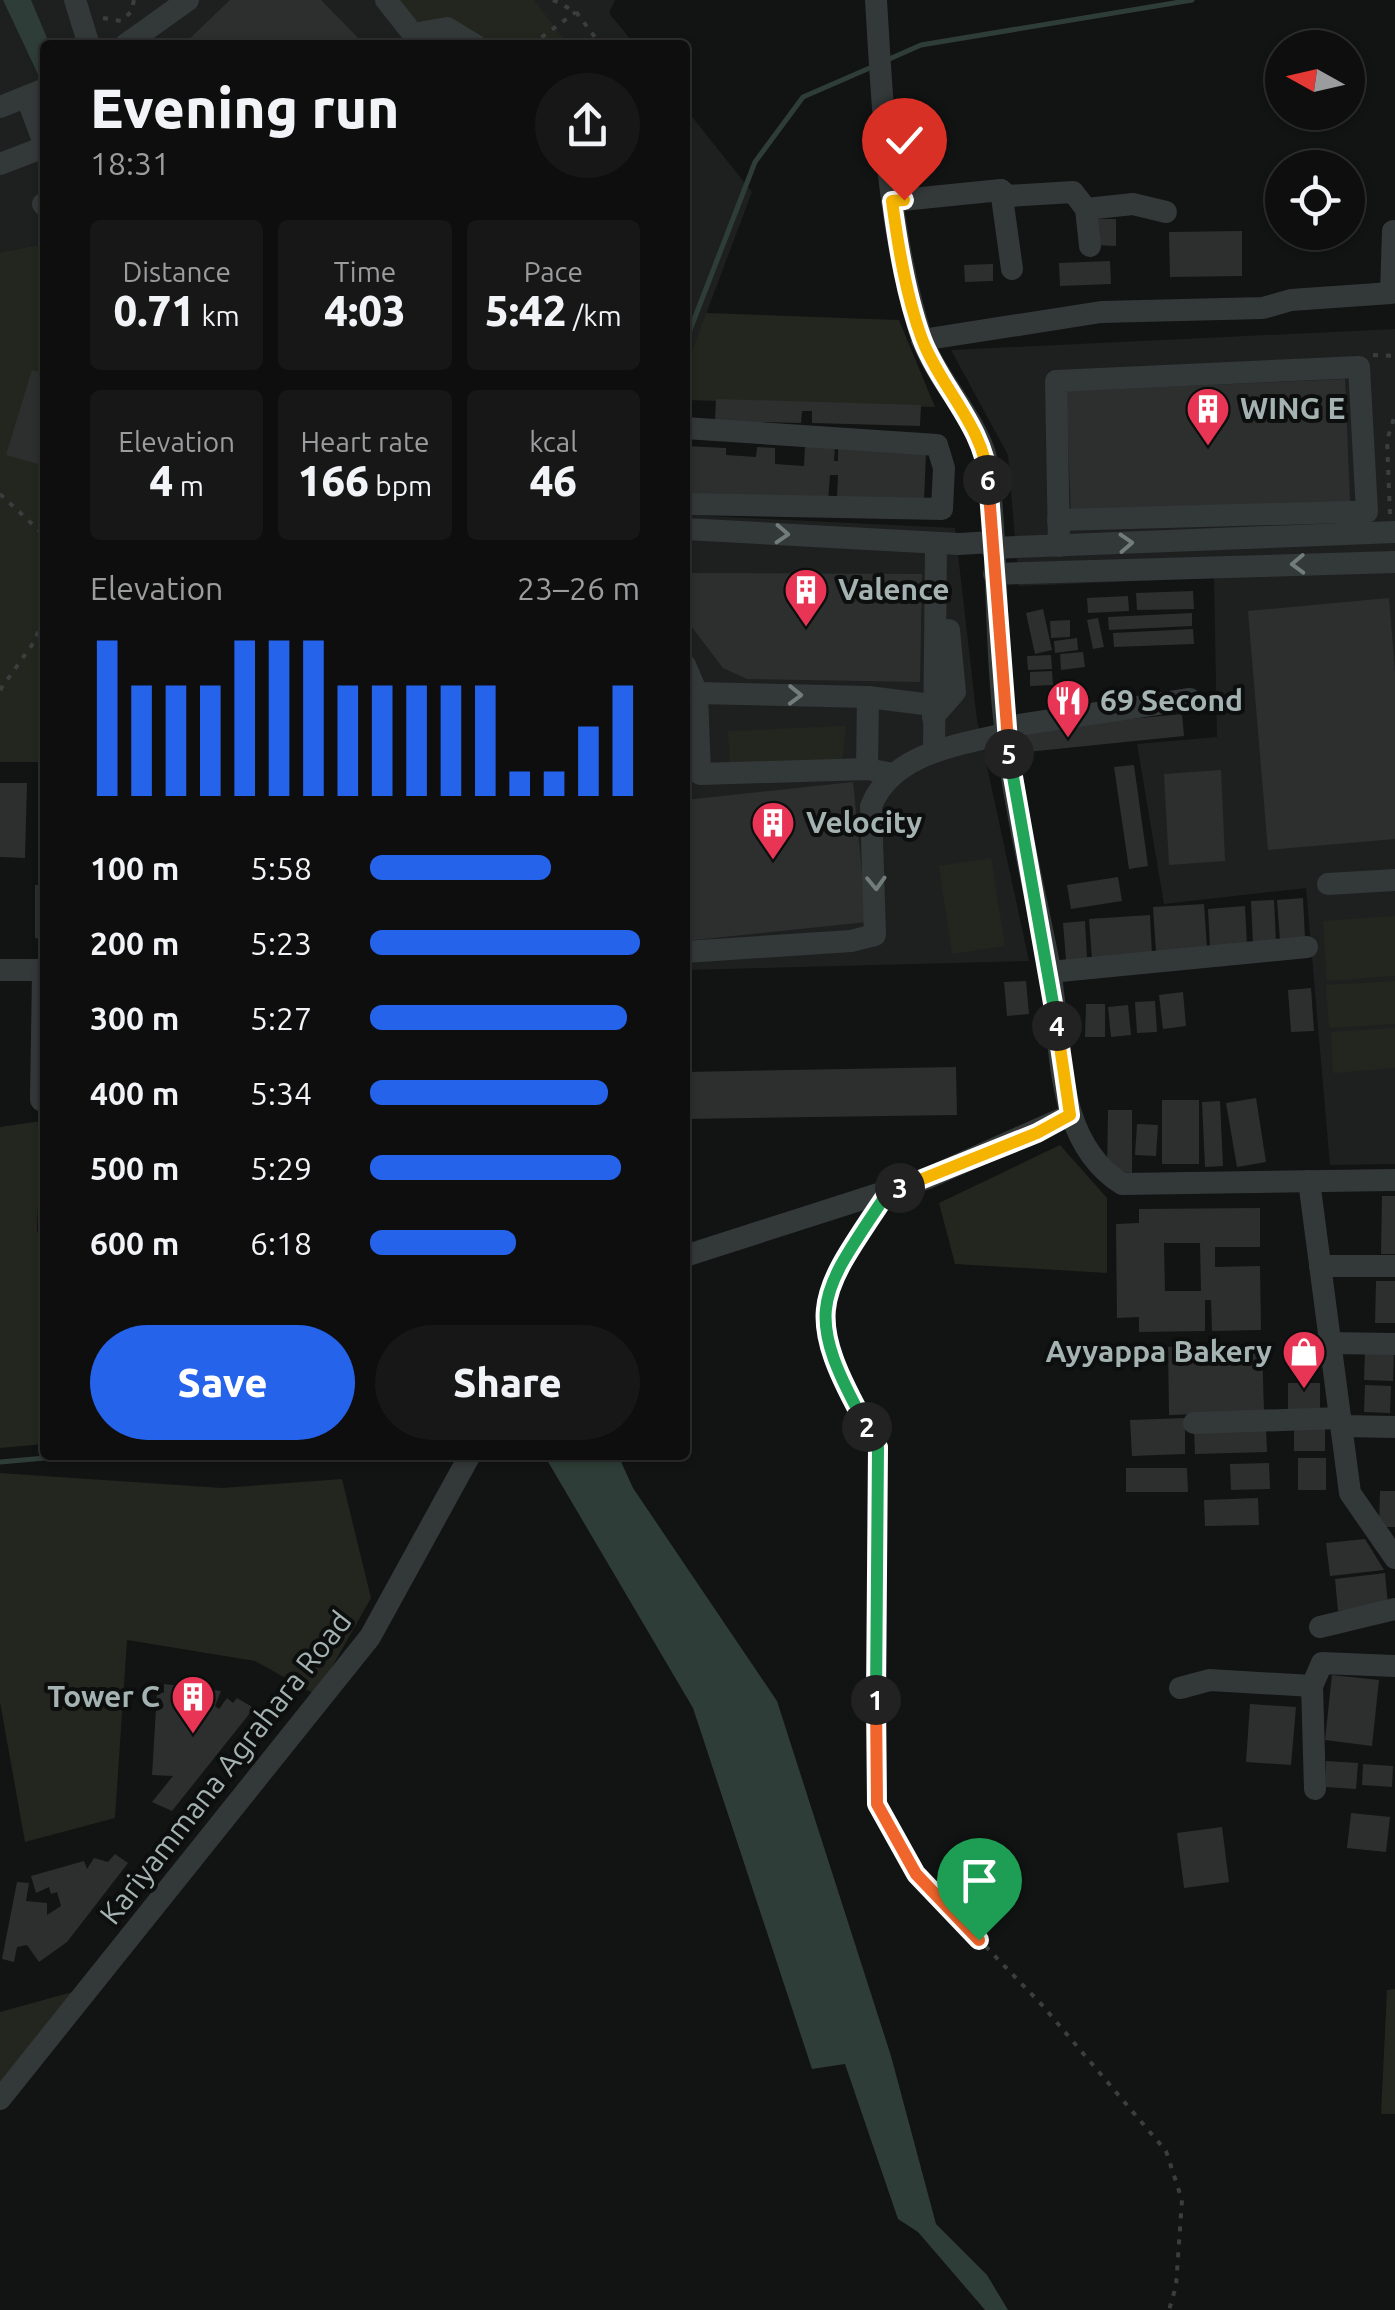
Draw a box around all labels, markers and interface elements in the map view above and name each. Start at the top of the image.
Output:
north arrow [1265,30,1365,130]
map controls [1265,30,1365,250]
button: share [535,73,640,178]
text: Evening run [90,77,400,138]
pin [862,98,947,201]
icon: check [877,113,932,168]
text: 18:31 [90,145,170,181]
button: locate [1265,150,1365,250]
text: Distance [122,256,231,287]
text: Time [334,256,396,287]
text: Pace [524,256,583,287]
text: 0.71 [114,287,195,334]
text: 4:03 [324,287,406,334]
text: 5:42 [485,287,566,334]
text: km [195,300,240,331]
text: /km [566,300,622,331]
building icon: WING E [1185,386,1231,447]
place label: WING E [1240,391,1345,425]
text: Elevation [118,426,235,457]
text: Heart rate [301,426,429,457]
text: kcal [529,426,577,457]
pin: 6 [963,455,1013,505]
text: 4 [150,457,173,504]
text: 166 [298,457,369,504]
text: 46 [530,457,577,504]
text: 6 [980,464,996,495]
text: m [173,470,204,501]
text: bpm [369,470,432,501]
one-way arrow [775,523,791,544]
one-way arrow [1118,533,1134,554]
one-way arrow [1289,554,1305,575]
building icon: Valence [783,567,829,628]
text: Elevation [90,570,223,606]
text: 23–26 m [517,570,640,606]
place label: Valence [838,572,950,606]
restaurant icon: 69 Second [1045,678,1091,739]
place label: 69 Second [1100,683,1243,717]
one-way arrow [787,685,803,706]
pin: 5 [984,729,1034,779]
text: 5 [1001,738,1017,769]
building icon: Velocity [750,800,796,861]
place label: Velocity [806,805,922,839]
text: 100 m [90,850,179,886]
text: 5:58 [250,850,312,886]
one-way arrow [865,876,886,892]
text: 200 m [90,925,179,961]
text: 5:23 [250,925,312,961]
text: 300 m [90,1000,179,1036]
text: 5:27 [250,1000,312,1036]
pin: 4 [1032,1001,1082,1051]
text: 4 [1049,1010,1065,1041]
text: 400 m [90,1075,179,1111]
text: 5:34 [250,1075,312,1111]
text: 500 m [90,1150,179,1186]
text: 5:29 [250,1150,312,1186]
pin: 3 [875,1163,925,1213]
text: 3 [892,1172,908,1203]
text: 600 m [90,1225,179,1261]
text: 6:18 [250,1225,312,1261]
button: Save [90,1325,355,1440]
button: Share [375,1325,640,1440]
shop icon: Ayyappa Bakery [1281,1329,1327,1390]
place label: Ayyappa Bakery [1045,1334,1272,1368]
pin: 2 [842,1402,892,1452]
text: 2 [859,1411,875,1442]
street label: Kariyammana Agrahara Road [93,1604,358,1931]
building icon: Tower C [170,1674,216,1735]
pin: 1 [851,1675,901,1725]
place label: Tower C [47,1679,160,1713]
text: 1 [868,1684,884,1715]
pin [937,1838,1022,1941]
icon: arrive [952,1853,1007,1908]

